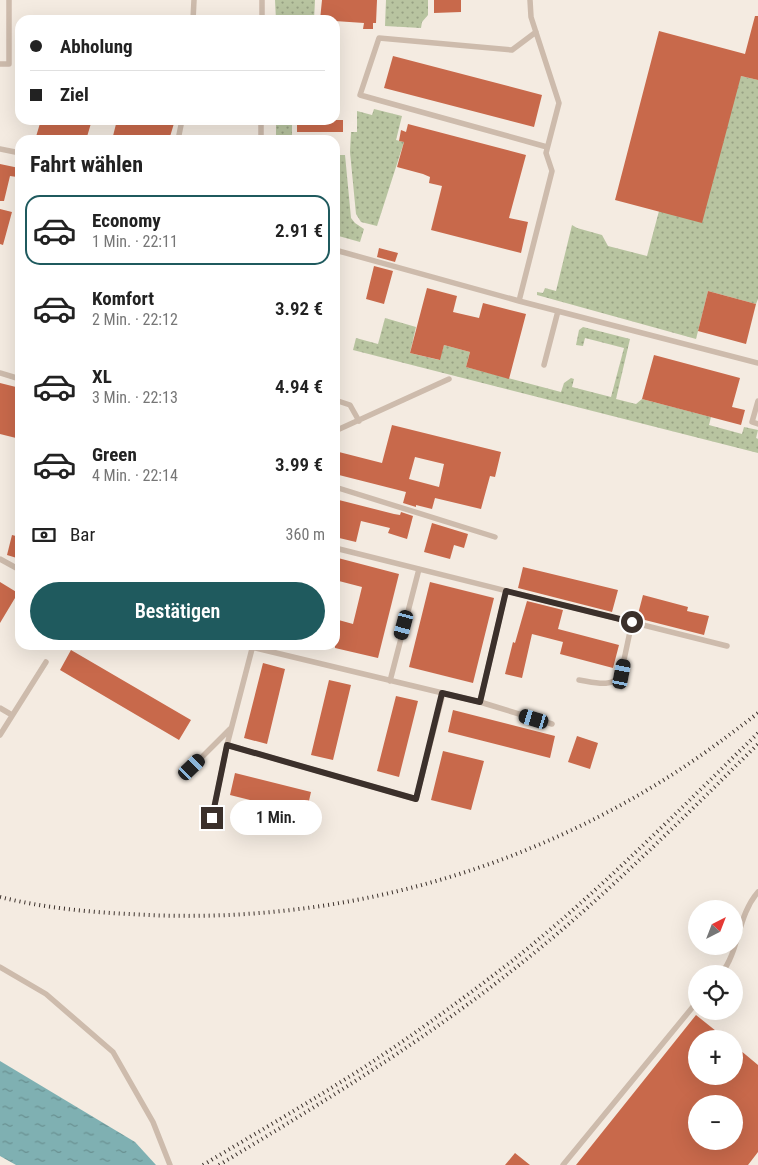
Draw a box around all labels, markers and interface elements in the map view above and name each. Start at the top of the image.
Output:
text: Abholung [60,35,133,58]
text: Ziel [60,83,89,106]
text: Fahrt wählen [30,152,143,177]
icon: car [32,208,77,253]
text: Economy [92,209,161,232]
text: 2.91 € [275,219,323,242]
text: 1 Min. · 22:11 [92,232,178,251]
icon: car [32,286,77,331]
text: Komfort [92,287,154,310]
text: 3.92 € [275,297,323,320]
text: 2 Min. · 22:12 [92,310,178,329]
icon: car [32,364,77,409]
text: XL [92,365,112,388]
text: 4.94 € [275,375,323,398]
text: 3 Min. · 22:13 [92,388,178,407]
icon: car [32,442,77,487]
text: Green [92,443,137,466]
text: 3.99 € [275,453,323,476]
text: 4 Min. · 22:14 [92,466,178,485]
icon: cash [30,521,58,549]
text: Bar [70,523,95,546]
text: 360 m [286,525,325,544]
button: Bestätigen [30,582,325,640]
car [392,609,415,641]
route start [621,611,643,633]
car [611,658,632,690]
car [517,707,550,731]
car [175,751,208,783]
callout: 1 Min. [230,800,322,836]
route end [201,807,223,829]
text: 1 Min. [256,808,296,827]
north arrow [688,900,742,955]
map controls [688,900,743,1150]
button: locate [688,965,743,1020]
button: + [688,1030,743,1085]
button: − [688,1095,743,1150]

